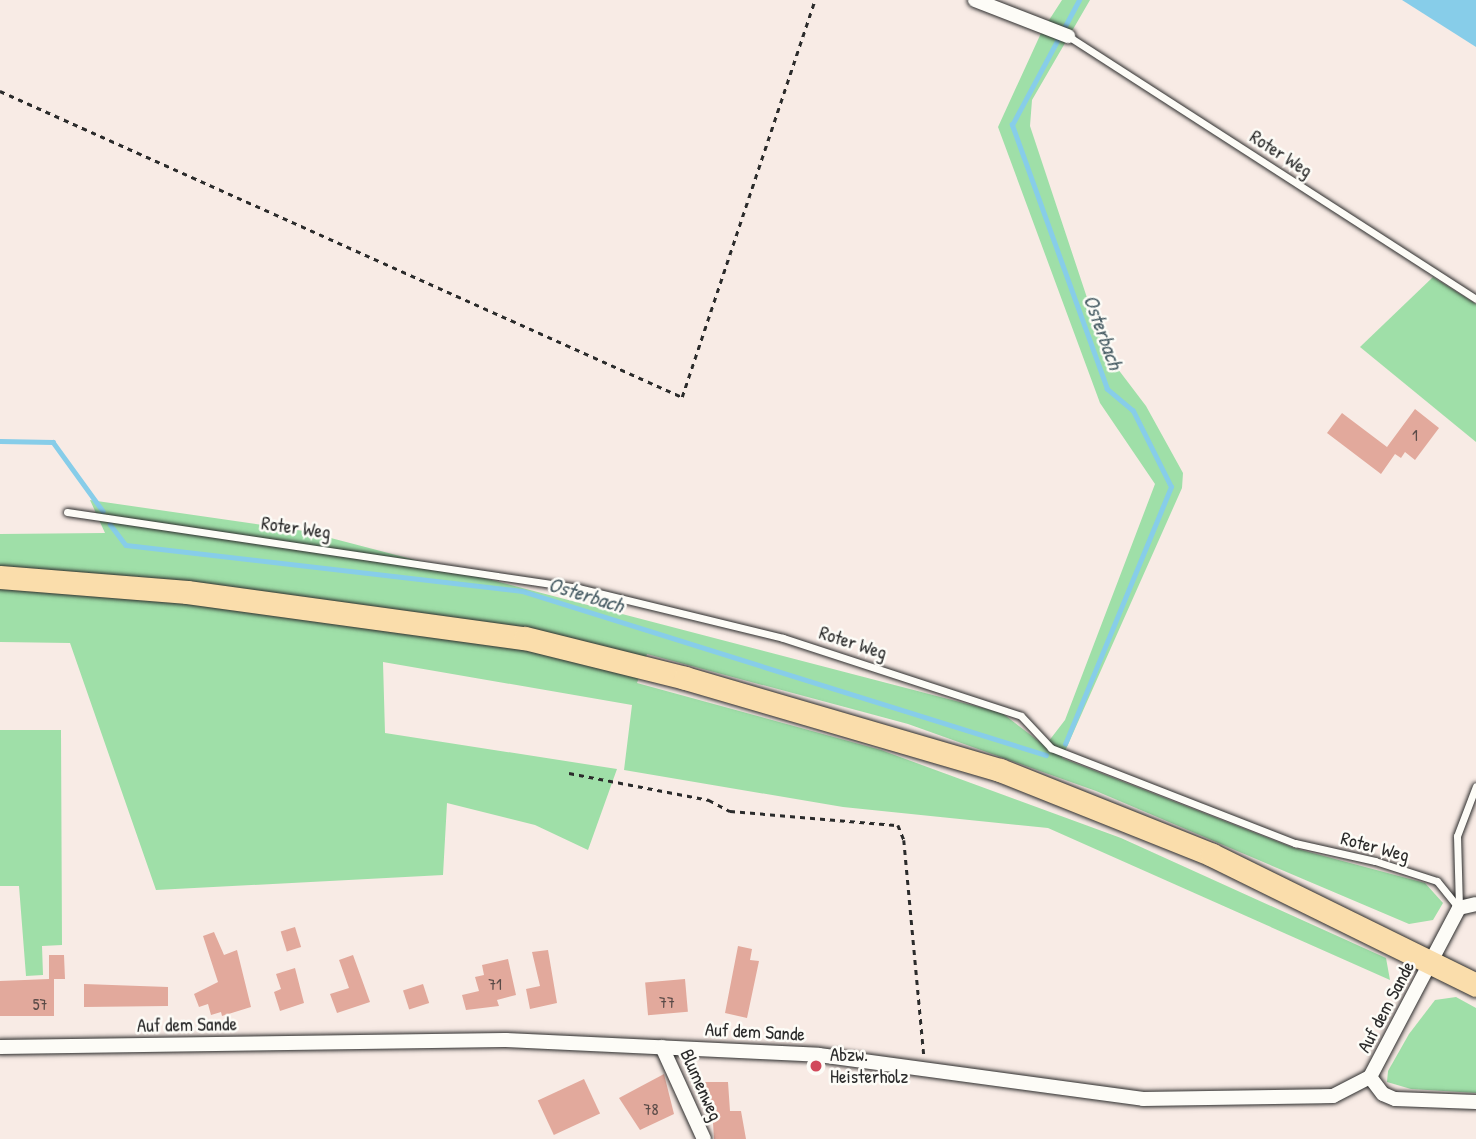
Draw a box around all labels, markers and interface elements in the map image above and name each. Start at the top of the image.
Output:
street label: Roter Weg [1246,125,1316,183]
water label: Osterbach [1078,291,1128,373]
house number: 1 [1412,425,1418,445]
street label: Roter Weg [260,512,332,544]
water label: Osterbach [545,572,627,618]
street label: Roter Weg [816,621,890,665]
street label: Roter Weg [1338,827,1412,867]
street label: Auf dem Sande [1352,957,1420,1057]
house number: 71 [488,974,502,994]
house number: 77 [659,992,675,1012]
house number: 57 [33,994,47,1014]
street label: Auf dem Sande [137,1013,237,1037]
street label: Auf dem Sande [704,1018,806,1046]
place label: Abzw. Heisterholz [830,1044,908,1088]
street label: Blumenweg [675,1046,727,1124]
marker: Abzw. Heisterholz [808,1058,824,1074]
house number: 78 [644,1099,658,1119]

